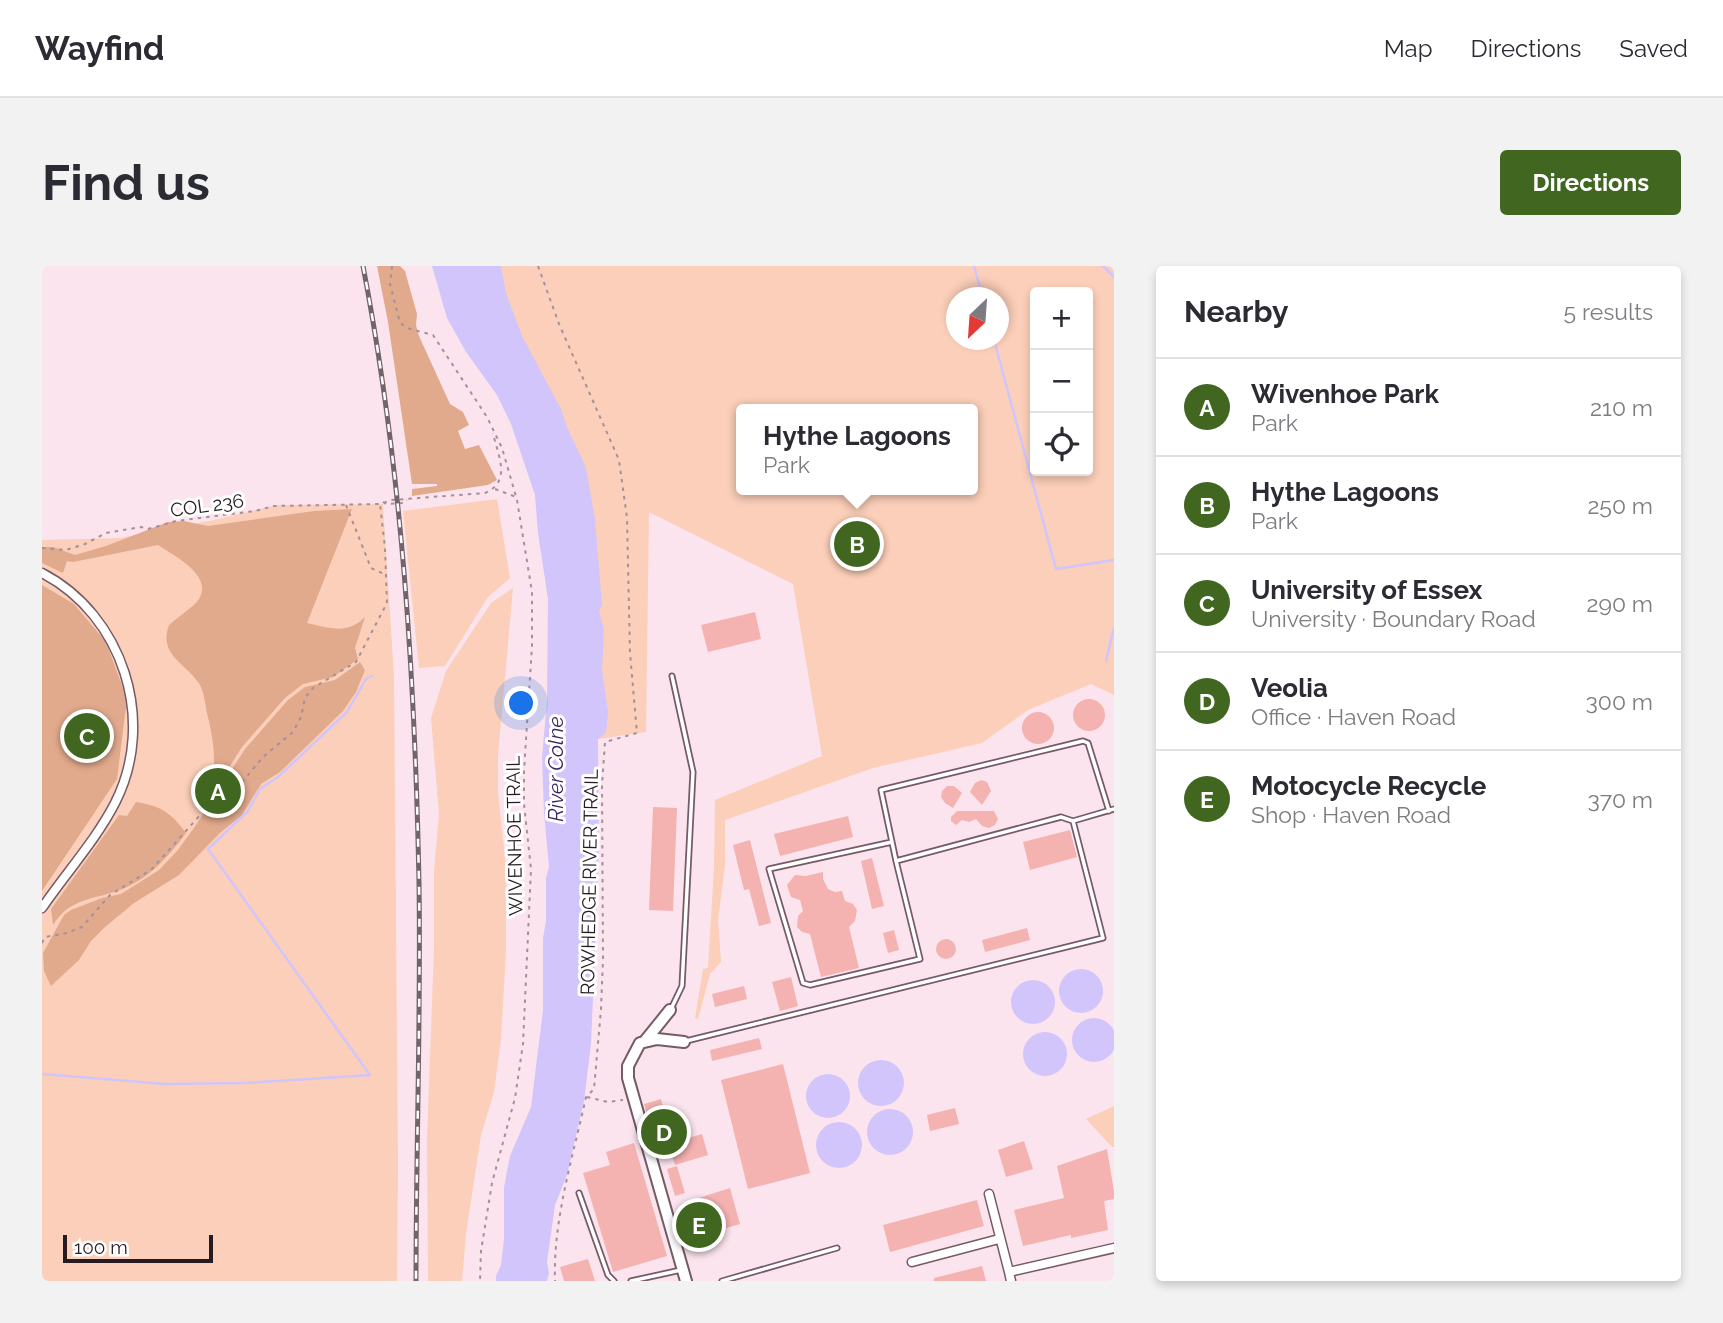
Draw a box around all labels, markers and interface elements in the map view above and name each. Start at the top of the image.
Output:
text: Wayfind [35,29,164,68]
text: Map [1384,34,1433,63]
text: Directions [1471,34,1581,63]
text: Saved [1619,34,1688,63]
button: Directions [1500,150,1681,215]
text: Find us [42,154,210,211]
north arrow [946,287,1009,350]
map controls [1030,287,1093,476]
button: + [1030,287,1093,350]
text: Nearby [1184,294,1288,329]
text: 5 results [1564,298,1653,325]
button: − [1030,350,1093,413]
text: Wivenhoe Park [1251,379,1439,409]
text: A [1199,394,1215,421]
text: 210 m [1590,394,1653,421]
popup [736,404,978,495]
text: Park [1251,409,1298,436]
button: locate [1030,413,1093,476]
text: Hythe Lagoons [763,421,951,451]
text: Park [763,451,810,478]
text: Hythe Lagoons [1251,477,1439,507]
street label: COL 236 [169,489,245,521]
text: B [1199,492,1215,519]
text: 250 m [1587,492,1653,519]
text: Park [1251,507,1298,534]
pin: B [834,518,880,570]
text: University of Essex [1251,575,1482,605]
text: C [1199,590,1215,617]
text: 290 m [1586,590,1653,617]
text: University · Boundary Road [1251,605,1536,632]
text: Veolia [1251,673,1328,703]
your location [504,686,538,720]
text: D [1199,688,1215,715]
text: 300 m [1586,688,1653,715]
text: Office · Haven Road [1251,703,1456,730]
pin: C [64,710,110,762]
water label: River Colne [543,716,568,822]
street label: WIVENHOE TRAIL [502,756,526,916]
pin: A [195,765,241,817]
street label: ROWHEDGE RIVER TRAIL [576,769,602,995]
text: Motocycle Recycle [1251,771,1486,801]
text: E [1200,786,1214,813]
text: 370 m [1588,786,1653,813]
text: Shop · Haven Road [1251,801,1451,828]
pin: D [641,1106,687,1158]
pin: E [676,1199,722,1251]
scale bar [63,1232,214,1264]
text: 100 m [74,1236,128,1258]

